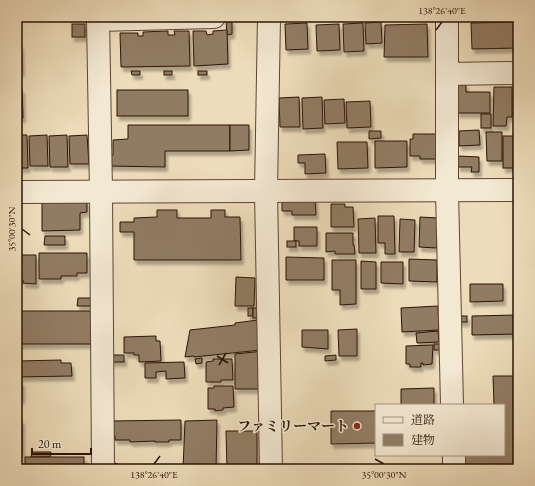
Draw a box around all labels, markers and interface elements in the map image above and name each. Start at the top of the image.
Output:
text: 138°26'40"E [418,4,466,17]
text: 35°00'30"N [5,206,18,251]
legend [375,404,505,456]
text: 道路 [411,412,435,428]
place label: ファミリーマート [237,417,349,435]
marker: ファミリーマート [352,421,362,431]
scale bar [32,430,91,456]
text: 建物 [411,432,435,448]
text: 20 m [38,436,62,452]
text: 138°26'40"E [130,468,178,481]
text: 35°00'30"N [362,468,407,481]

